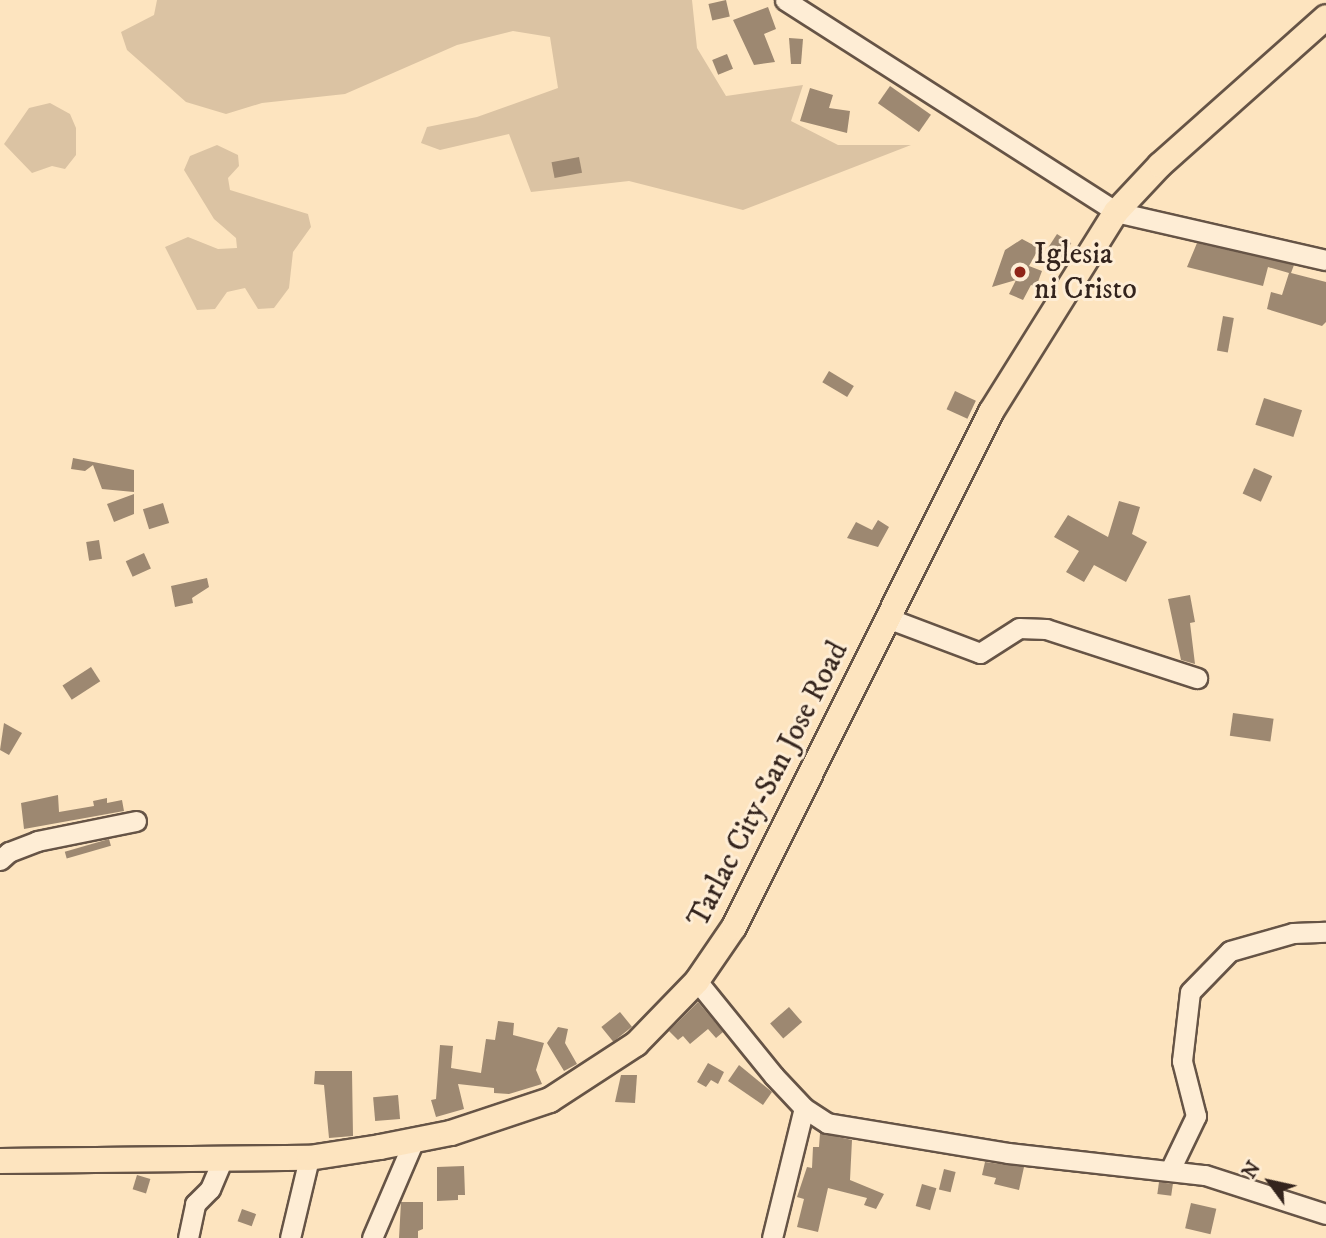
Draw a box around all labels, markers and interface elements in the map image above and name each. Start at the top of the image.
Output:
place label: Iglesia ni Cristo [1034,237,1137,308]
marker: Iglesia ni Cristo [1012,264,1028,280]
street label: Tarlac City-San Jose Road [681,636,857,934]
north arrow [1235,1147,1305,1217]
text: N [1238,1157,1266,1183]

